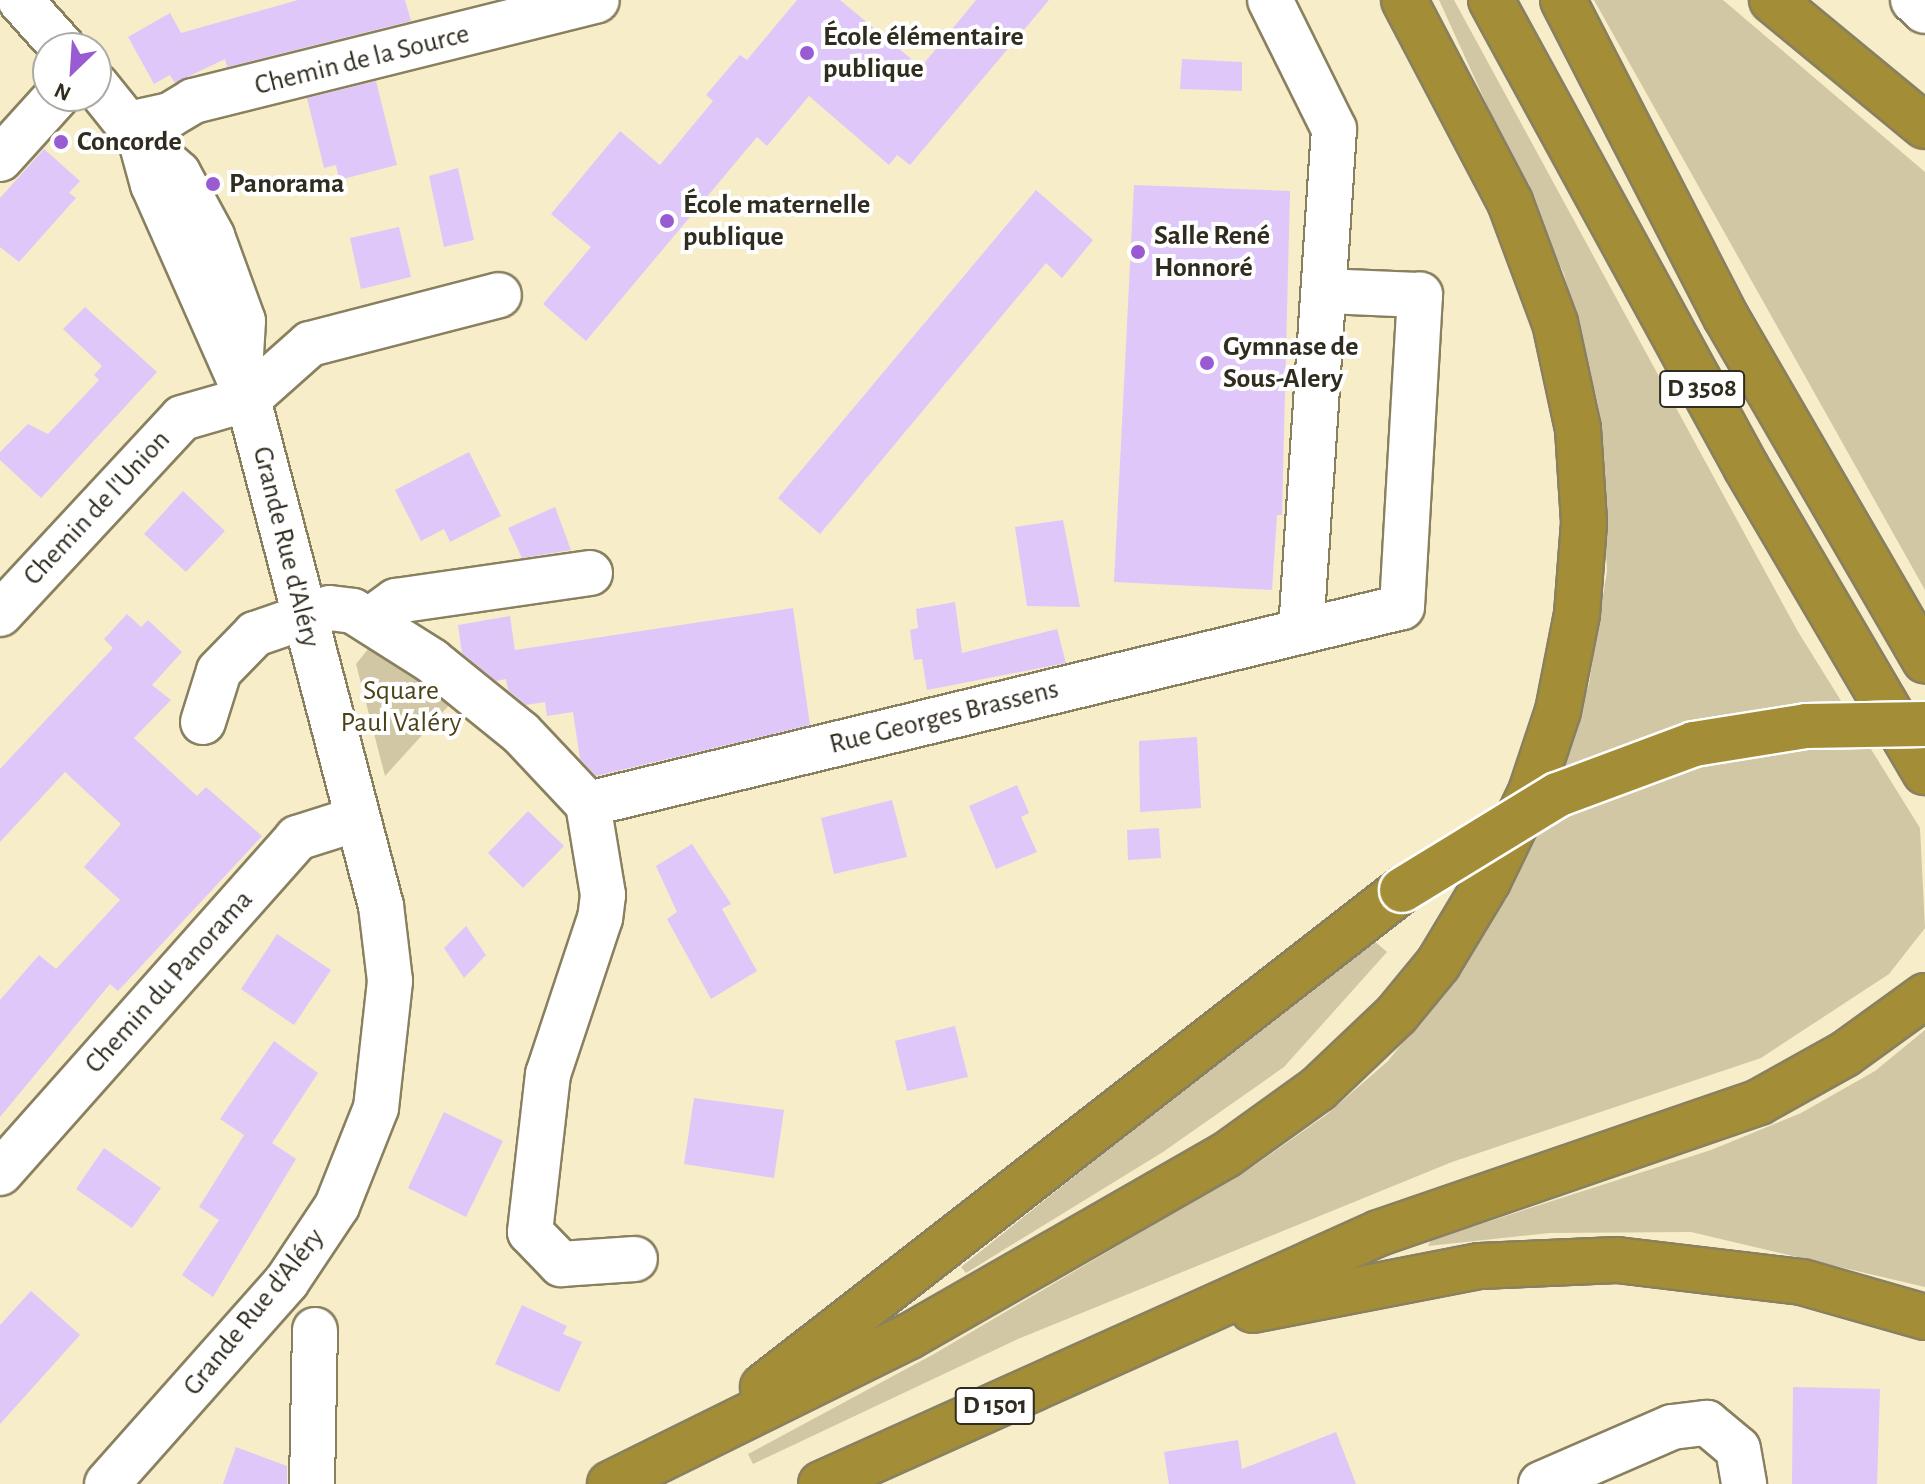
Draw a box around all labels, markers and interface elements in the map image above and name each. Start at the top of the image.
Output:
street label: Chemin de la Source [251,17,473,103]
place label: École élémentaire publique [823,20,1024,86]
north arrow [32,32,112,112]
marker: École élémentaire publique [798,44,816,62]
text: N [51,79,74,105]
place label: Concorde [77,125,182,159]
marker: Concorde [52,133,70,151]
place label: Panorama [229,167,344,201]
marker: Panorama [204,175,222,193]
place label: École maternelle publique [683,188,870,254]
marker: École maternelle publique [658,212,676,230]
place label: Salle René Honnoré [1154,219,1270,285]
marker: Salle René Honnoré [1129,243,1147,261]
place label: Gymnase de Sous-Alery [1223,330,1359,396]
marker: Gymnase de Sous-Alery [1198,354,1216,372]
road number: D 3508 [1658,367,1746,411]
street label: Chemin de l'Union [17,423,177,593]
street label: Grande Rue d'Aléry [245,443,327,651]
street label: Rue Georges Brassens [826,672,1062,762]
park label: Square Paul Valéry [341,674,461,740]
street label: Chemin du Panorama [78,884,260,1080]
street label: Grande Rue d'Aléry [176,1221,332,1403]
road number: D 1501 [953,1384,1037,1428]

